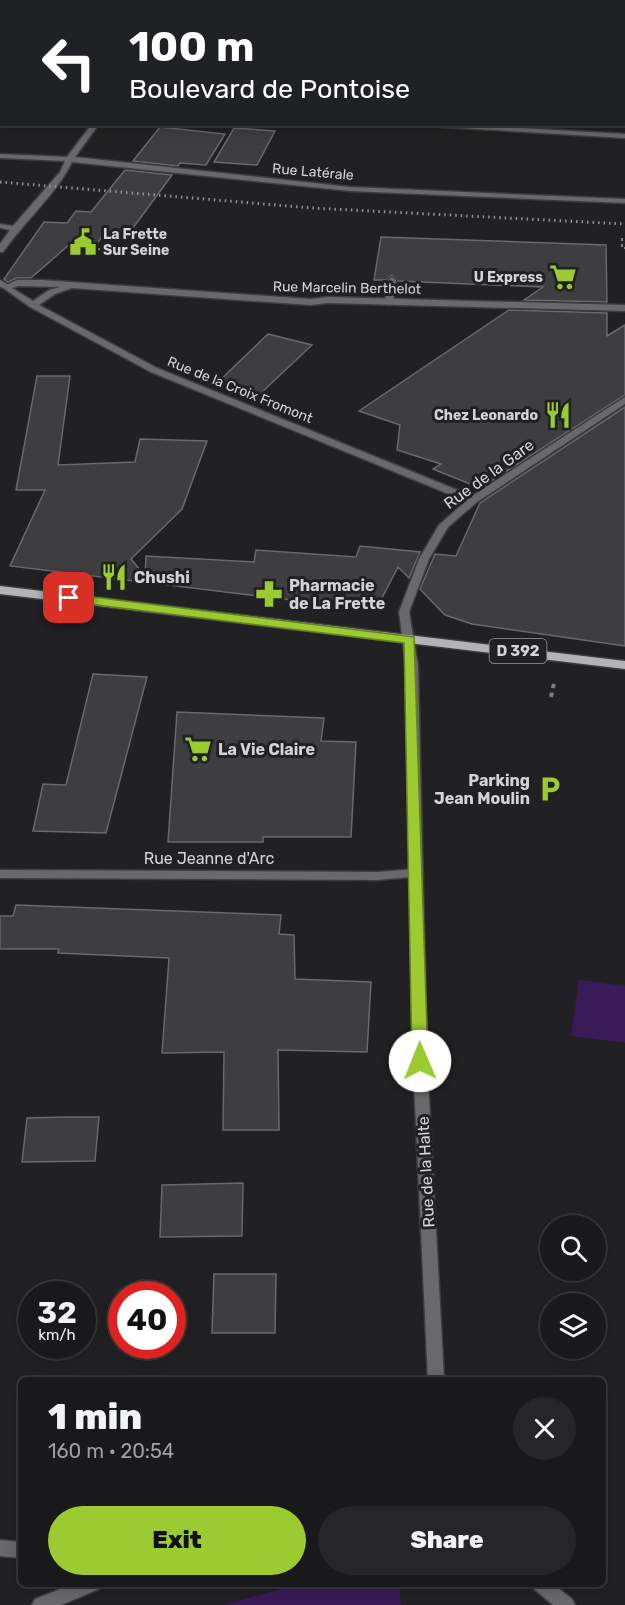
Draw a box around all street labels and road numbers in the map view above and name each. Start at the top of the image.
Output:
street label: Rue Latérale [271,160,355,184]
street label: Rue Marcelin Berthelot [273,278,422,298]
street label: Rue de la Croix Fromont [165,353,316,427]
street label: Rue de la Gare [440,435,538,513]
road number: D 392 [490,639,546,663]
street label: Rue Jeanne d'Arc [144,849,274,868]
street label: Rue de la Halte [414,1116,438,1228]

